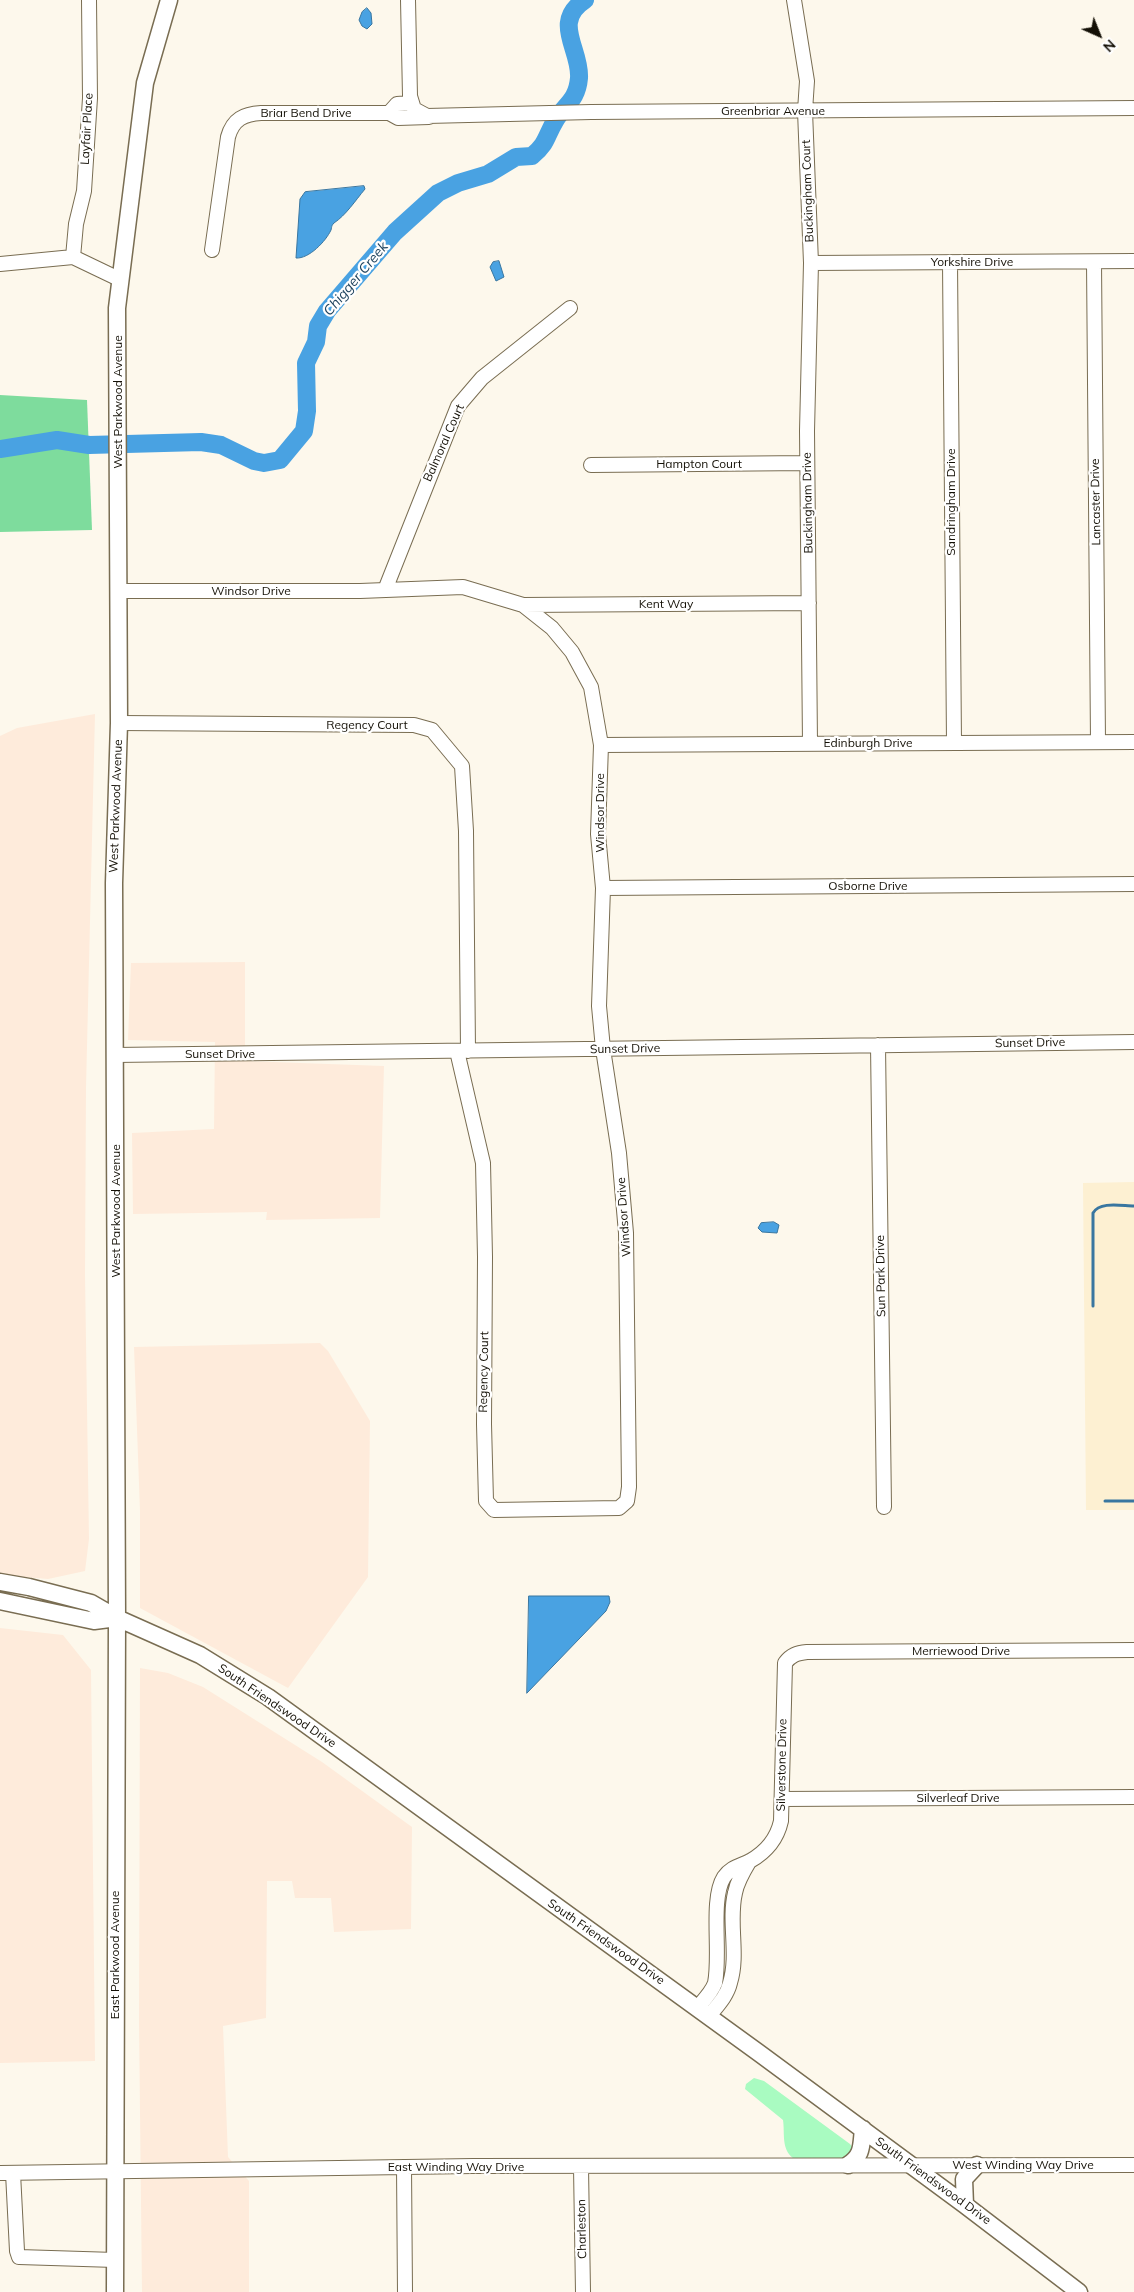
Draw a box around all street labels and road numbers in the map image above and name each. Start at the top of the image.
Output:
street label: Layfair Place [78,93,96,165]
street label: Greenbriar Avenue [721,104,825,118]
street label: Briar Bend Drive [260,106,352,120]
street label: Buckingham Court [799,139,817,243]
street label: Yorkshire Drive [931,255,1013,269]
street label: West Parkwood Avenue [111,335,125,469]
street label: Balmoral Court [420,402,468,484]
street label: Sandringham Drive [944,448,958,556]
street label: Buckingham Drive [800,452,816,554]
street label: Hampton Court [656,457,742,471]
street label: Lancaster Drive [1088,458,1104,546]
street label: Windsor Drive [211,584,291,598]
street label: Kent Way [639,597,693,611]
street label: Regency Court [326,718,408,732]
street label: Edinburgh Drive [824,736,912,750]
street label: West Parkwood Avenue [106,739,126,873]
street label: Windsor Drive [593,773,607,853]
street label: Osborne Drive [828,879,908,893]
street label: Sunset Drive [995,1035,1065,1051]
street label: Sunset Drive [590,1041,660,1057]
street label: Sunset Drive [185,1047,255,1061]
street label: West Parkwood Avenue [109,1144,123,1278]
street label: Windsor Drive [614,1177,634,1257]
street label: Sun Park Drive [873,1235,889,1317]
street label: Regency Court [476,1331,492,1413]
street label: Merriewood Drive [912,1644,1010,1658]
street label: South Friendswood Drive [215,1661,339,1751]
street label: Silverstone Drive [774,1718,790,1812]
street label: Silverleaf Drive [916,1791,1000,1805]
street label: East Parkwood Avenue [108,1891,122,2019]
street label: South Friendswood Drive [545,1896,667,1988]
street label: South Friendswood Drive [872,2134,994,2228]
street label: West Winding Way Drive [952,2158,1094,2172]
street label: East Winding Way Drive [388,2160,524,2174]
street label: Charleston [574,2199,590,2259]

